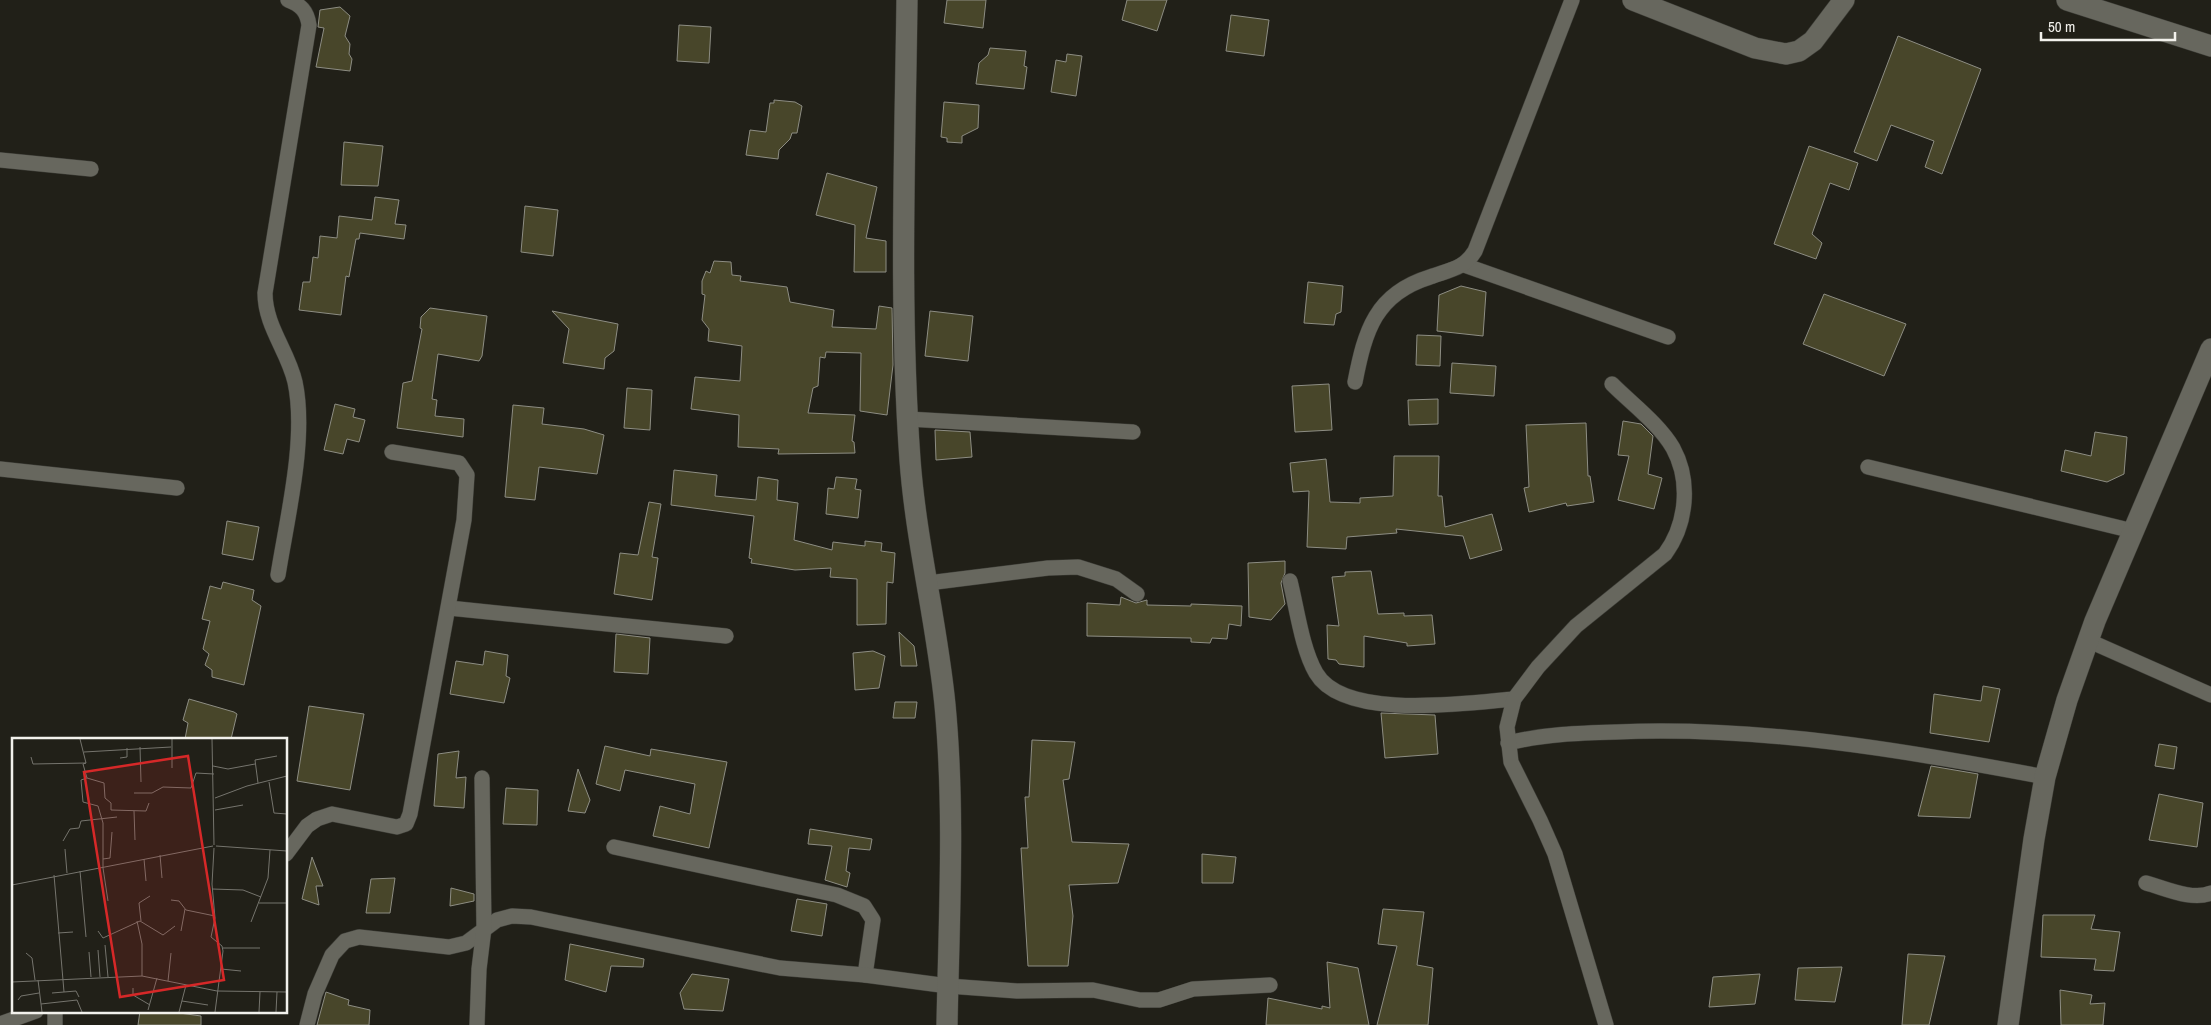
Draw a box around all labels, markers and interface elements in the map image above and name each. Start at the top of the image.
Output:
scale bar [2041,10,2175,42]
text: 50 m [2048,16,2075,37]
inset map [12,738,288,1012]

